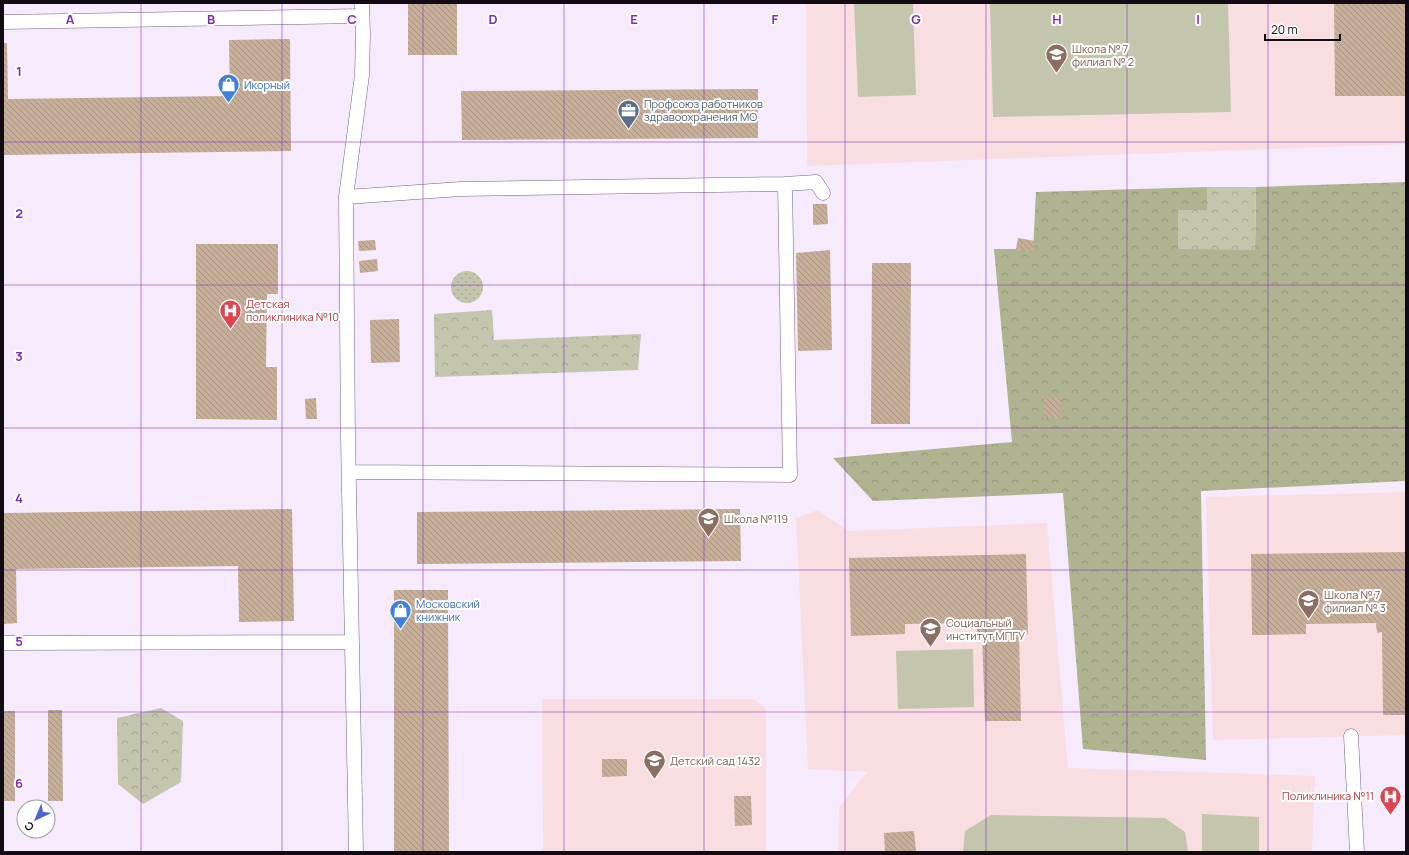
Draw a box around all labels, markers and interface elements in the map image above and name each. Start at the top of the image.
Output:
text: A [66,10,75,28]
text: B [207,10,215,28]
text: C [347,10,357,28]
text: D [488,10,498,28]
text: E [630,10,638,28]
text: F [772,10,779,28]
text: G [911,10,921,28]
text: H [1052,10,1062,28]
text: I [1196,10,1200,28]
scale bar [1265,16,1340,42]
text: 20 m [1271,21,1298,38]
place label: Школа № 7 филиал № 2 [1072,41,1134,69]
school or university icon: Школа № 7 филиал № 2 [1044,42,1070,75]
text: 1 [16,62,22,80]
shop icon: Икорный [215,72,241,105]
place label: Икорный [244,77,290,92]
place label: Профсоюз работников здравоохранения МО [644,96,763,124]
office icon: Профсоюз работников здравоохранения МО [616,97,642,130]
text: 2 [15,204,23,222]
place label: Детская поликлиника №10 [246,296,339,324]
hospital icon: Детская поликлиника №10 [218,297,244,330]
text: 3 [15,347,23,365]
text: 4 [15,489,23,507]
school or university icon: Школа №119 [696,506,722,539]
place label: Школа №119 [724,511,788,526]
place label: Школа № 7 филиал № 3 [1324,587,1386,615]
school or university icon: Школа № 7 филиал № 3 [1295,588,1321,621]
place label: Московский книжник [416,596,480,624]
shop icon: Московский книжник [388,597,414,630]
place label: Социальный институт МПГУ [946,615,1025,643]
school or university icon: Социальный институт МПГУ [917,616,943,649]
text: 5 [15,632,23,650]
school or university icon: Детский сад 1432 [641,748,667,781]
place label: Детский сад 1432 [670,753,760,768]
text: 6 [15,774,23,792]
hospital icon: Поликлиника №11 [1377,783,1403,816]
place label: Поликлиника №11 [1282,788,1374,803]
north arrow [16,799,56,839]
text: С [21,818,37,835]

